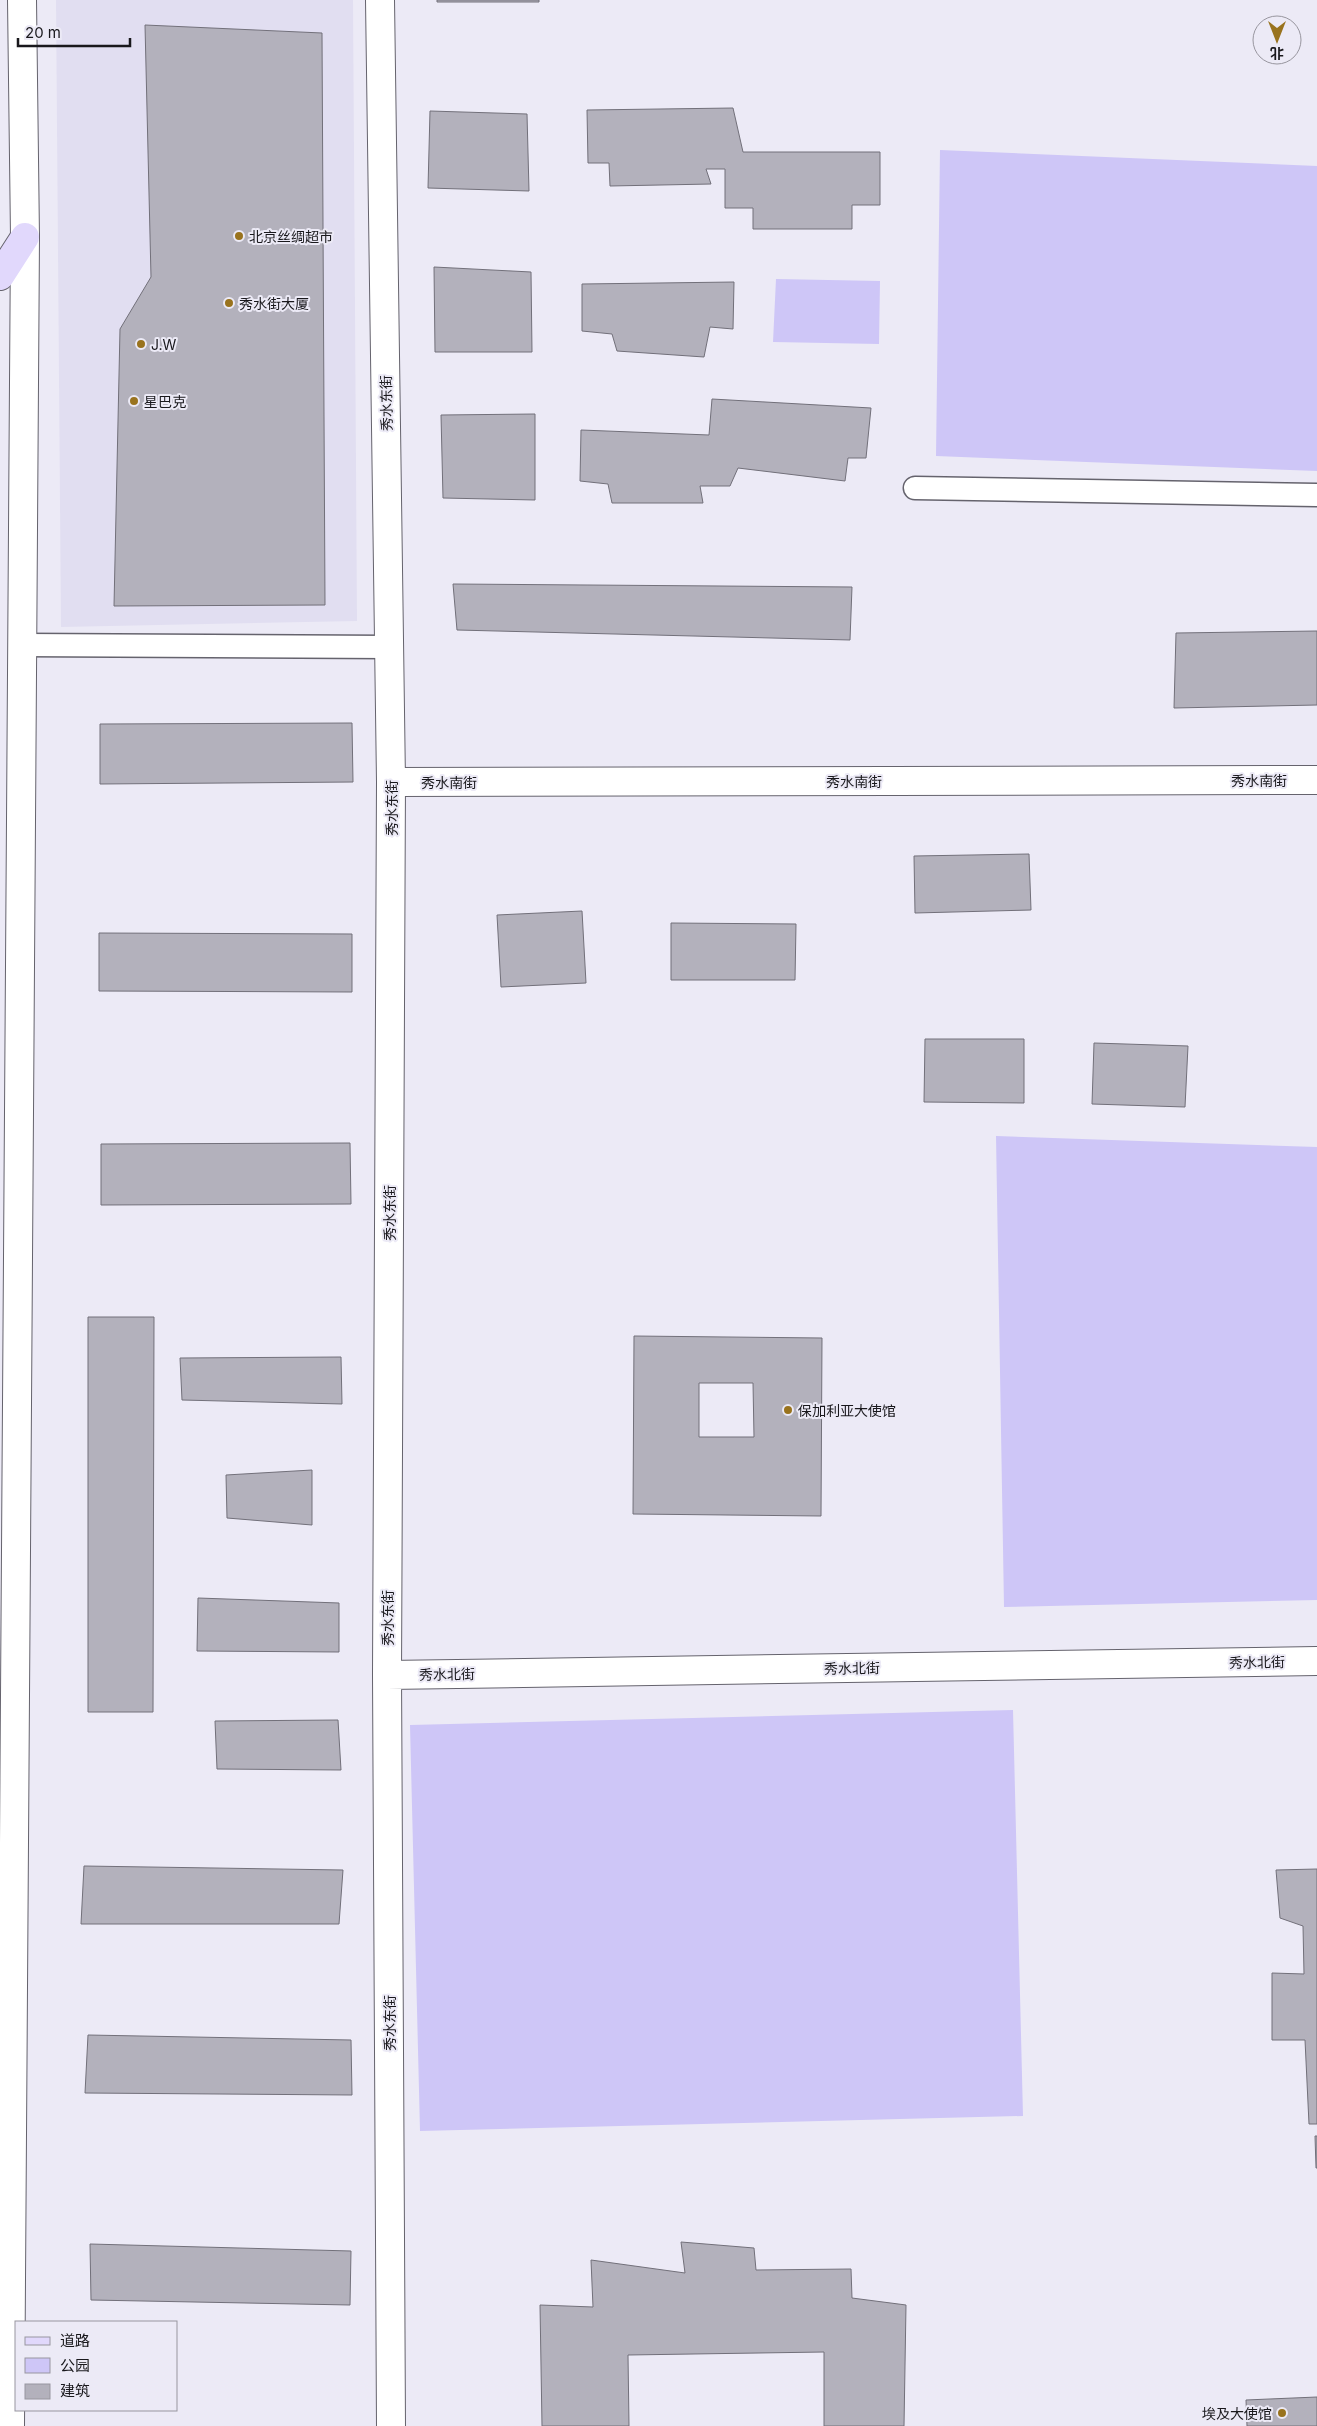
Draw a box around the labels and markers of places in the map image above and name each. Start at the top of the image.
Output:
place label: 北京丝绸超市 [249,228,333,245]
marker: 北京丝绸超市 [233,230,245,242]
place label: 秀水街大厦 [239,295,309,312]
marker: 秀水街大厦 [223,297,235,309]
place label: J.W [151,336,177,353]
marker: J.W [135,338,147,350]
place label: 星巴克 [144,393,186,410]
marker: 星巴克 [128,395,140,407]
place label: 保加利亚大使馆 [798,1402,896,1419]
marker: 保加利亚大使馆 [782,1404,794,1416]
place label: 埃及大使馆 [1202,2405,1272,2422]
marker: 埃及大使馆 [1276,2407,1288,2419]

